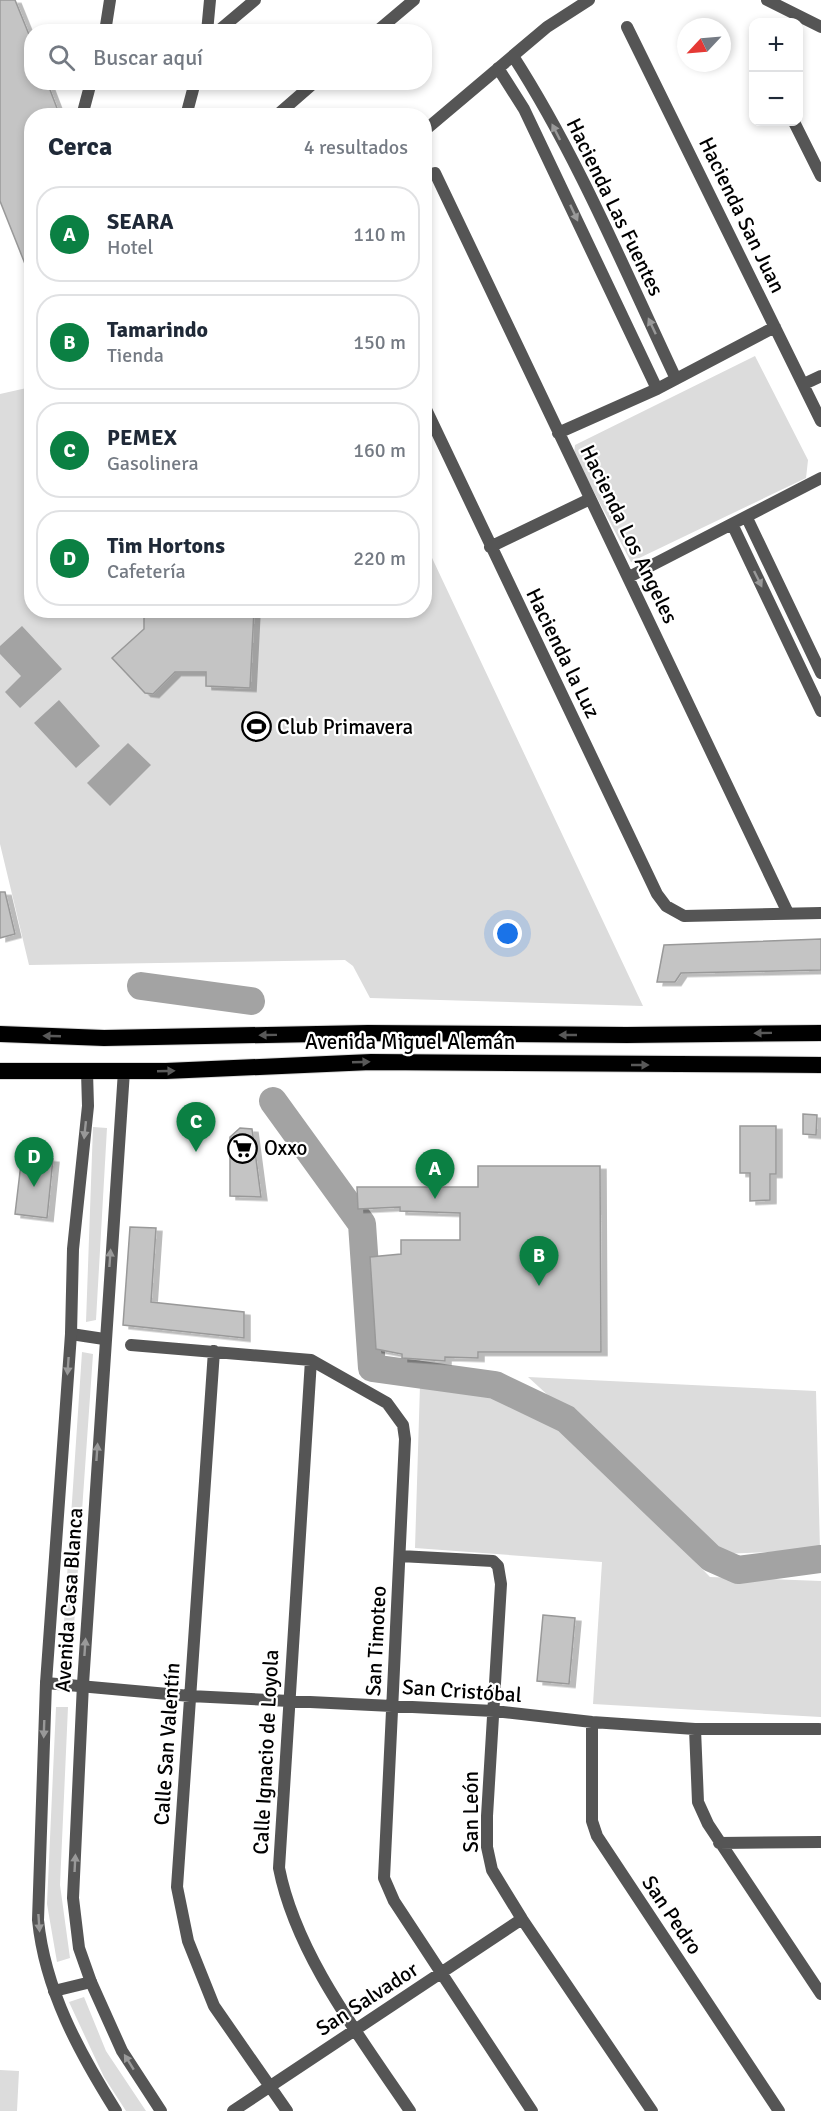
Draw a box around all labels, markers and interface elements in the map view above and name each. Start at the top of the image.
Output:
north arrow [677,18,731,72]
map controls [749,18,803,126]
button: + [749,18,803,72]
search box [24,24,432,90]
icon: search [45,41,78,74]
text: Buscar aquí [93,44,203,71]
button: − [749,72,803,126]
street label: Hacienda Las Fuentes [561,114,669,300]
one-way arrow [552,124,561,141]
text: Cerca [48,131,112,163]
street label: Hacienda San Juan [693,133,791,297]
text: 4 resultados [304,135,408,160]
one-way arrow [569,204,578,221]
text: SEARA [107,208,173,235]
text: A [63,222,76,247]
text: 110 m [353,222,406,247]
text: Hotel [107,235,153,260]
text: Tamarindo [107,316,208,343]
one-way arrow [647,318,656,335]
text: B [63,330,76,355]
text: 150 m [353,330,406,355]
text: Tienda [107,343,164,368]
text: PEMEX [107,424,177,451]
text: C [63,438,76,463]
text: 160 m [353,438,406,463]
street label: Hacienda Los Angeles [574,440,684,628]
text: Gasolinera [107,451,199,476]
text: Tim Hortons [107,532,225,559]
text: D [63,546,76,571]
text: 220 m [353,546,406,571]
text: Cafetería [107,559,186,584]
one-way arrow [753,570,762,587]
street label: Hacienda la Luz [520,584,606,722]
sports icon: Club Primavera [240,711,272,743]
place label: Club Primavera [277,714,413,740]
your location [493,919,522,948]
street label: Avenida Miguel Alemán [305,1029,515,1055]
one-way arrow [753,1029,772,1038]
one-way arrow [258,1030,277,1040]
one-way arrow [558,1030,577,1040]
one-way arrow [42,1031,61,1041]
one-way arrow [351,1058,370,1067]
one-way arrow [630,1060,649,1070]
one-way arrow [157,1066,176,1076]
pin: C [176,1102,216,1152]
one-way arrow [81,1121,90,1140]
supermarket icon: Oxxo [227,1132,259,1164]
place label: Oxxo [264,1135,307,1161]
pin: D [15,1138,54,1187]
pin: A [416,1150,454,1199]
pin: B [520,1236,558,1286]
one-way arrow [106,1248,115,1267]
one-way arrow [64,1357,73,1376]
one-way arrow [93,1443,102,1462]
street label: Avenida Casa Blanca [50,1507,88,1693]
street label: San Timoteo [360,1585,392,1697]
one-way arrow [80,1638,90,1657]
street label: Calle Ignacio de Loyola [248,1649,284,1855]
street label: Calle San Valentín [148,1662,186,1826]
street label: San Cristóbal [401,1674,523,1708]
one-way arrow [39,1719,49,1738]
street label: San León [458,1771,484,1853]
one-way arrow [70,1853,79,1872]
street label: San Pedro [636,1871,708,1959]
one-way arrow [34,1914,43,1933]
street label: San Salvador [311,1956,423,2042]
one-way arrow [124,2054,135,2070]

